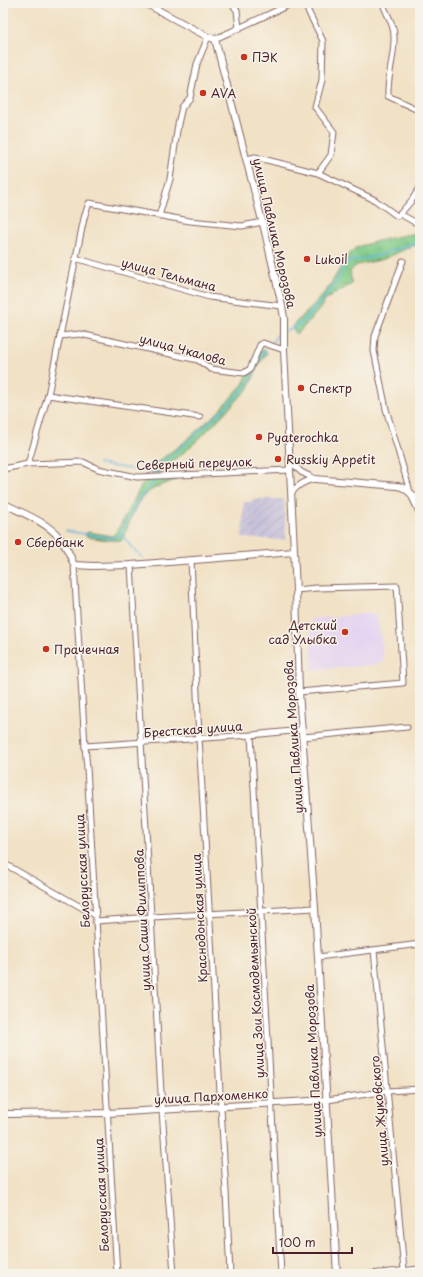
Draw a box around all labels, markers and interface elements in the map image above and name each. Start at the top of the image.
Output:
place label: ПЭК [252,48,278,66]
marker: ПЭК [239,52,249,62]
place label: AVA [211,84,236,102]
marker: AVA [198,88,208,98]
street label: улица Павлика Морозова [249,156,301,310]
place label: Lukoil [315,250,348,268]
street label: улица Тельмана [120,253,219,295]
marker: Lukoil [302,254,312,264]
street label: улица Чкалова [138,329,229,369]
place label: Спектр [309,379,352,397]
marker: Спектр [296,383,306,393]
place label: Pyaterochka [267,428,339,446]
marker: Pyaterochka [254,432,264,442]
place label: Russkiy Appetit [286,450,376,468]
street label: Северный переулок [136,452,253,474]
marker: Russkiy Appetit [273,454,283,464]
place label: Сбербанк [26,533,85,551]
marker: Сбербанк [13,537,23,547]
place label: Детский сад Улыбка [268,616,338,648]
marker: Детский сад Улыбка [340,627,350,637]
place label: Прачечная [54,640,120,658]
marker: Прачечная [41,644,51,654]
street label: улица Павлика Морозова [279,659,307,814]
street label: Брестская улица [143,717,243,741]
street label: Белорусская улица [70,813,94,929]
street label: улица Саши Филиппова [129,848,155,991]
street label: Краснодонская улица [187,853,211,983]
street label: улица Зои Космодемьянской [242,907,268,1079]
street label: улица Павлика Морозова [300,983,326,1138]
street label: улица Жуковского [365,1055,393,1167]
street label: улица Пархоменко [153,1084,269,1108]
street label: Белорусская улица [89,1137,113,1253]
scale bar [273,1229,352,1255]
text: 100 m [279,1233,316,1251]

